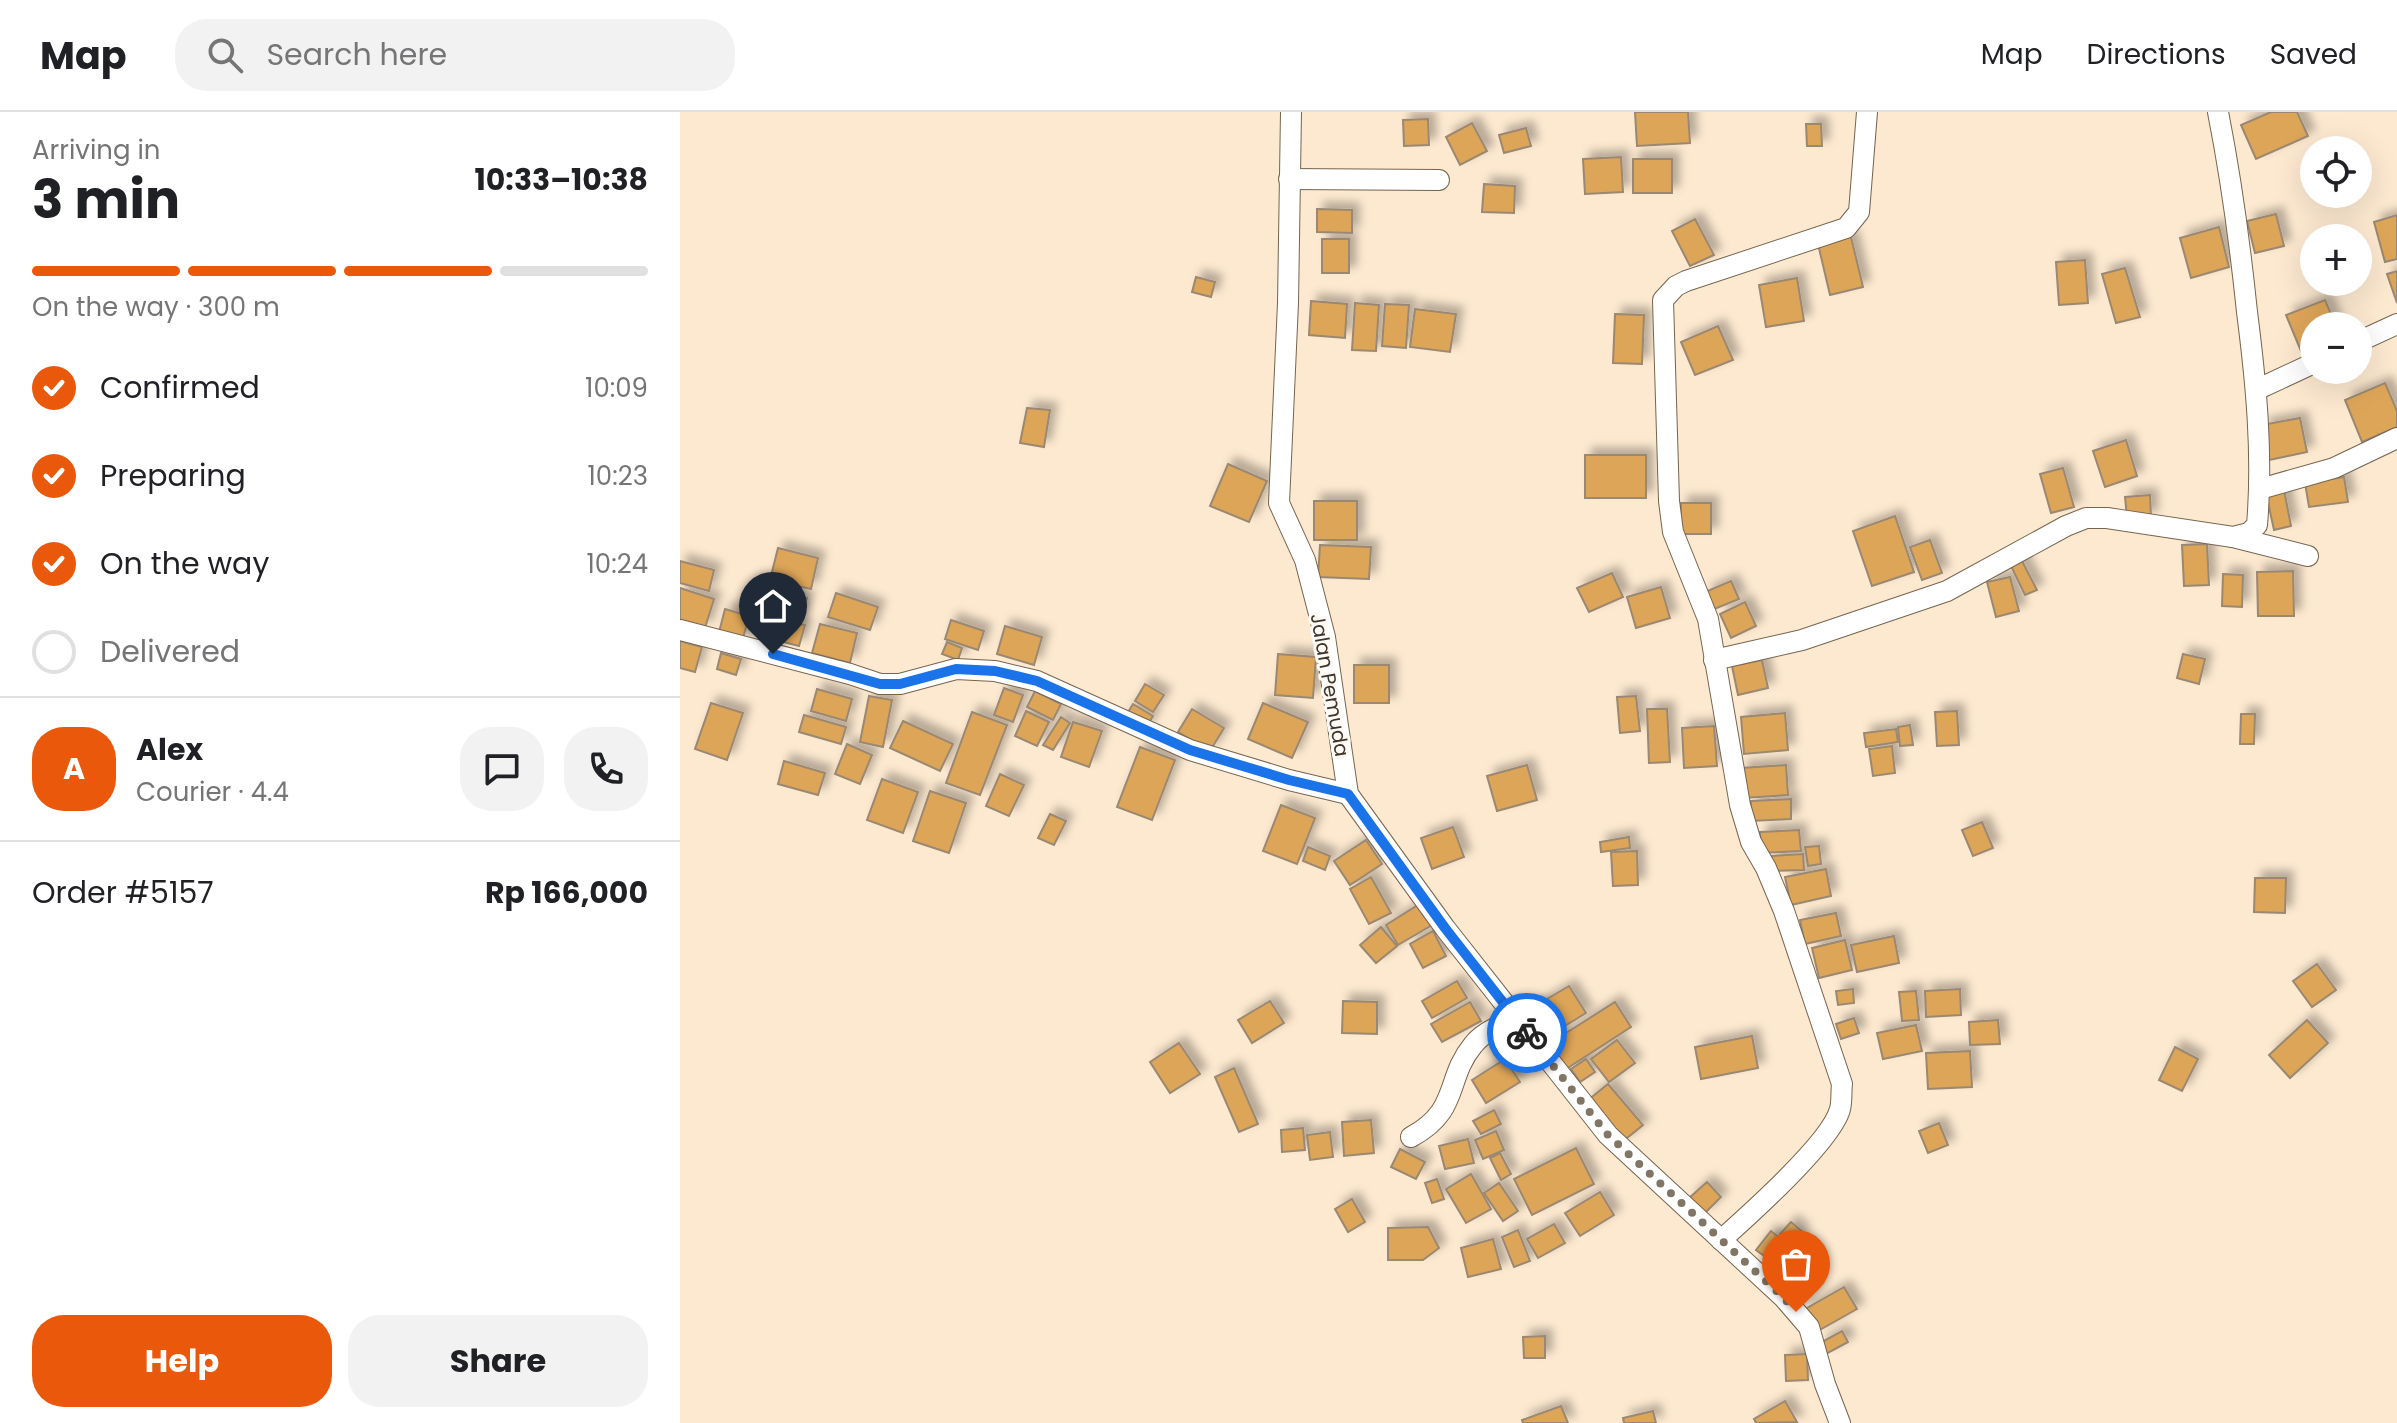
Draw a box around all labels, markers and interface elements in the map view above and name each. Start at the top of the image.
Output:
search box [175,19,735,91]
text: Map [40,29,127,82]
icon: search [203,33,247,77]
text: Search here [267,33,447,76]
text: Map [1981,35,2043,74]
text: Directions [2087,35,2226,74]
text: Saved [2270,35,2357,74]
text: Arriving in [32,132,161,168]
map controls [2300,136,2372,384]
button: locate [2300,136,2372,208]
text: 10:33–10:38 [475,158,648,201]
text: 3 min [32,163,180,236]
button: + [2300,224,2372,296]
text: On the way · 300 m [32,289,280,325]
button: − [2300,312,2372,384]
icon: check [32,366,76,410]
text: Confirmed [100,366,260,409]
text: 10:09 [585,370,648,406]
icon: check [32,454,76,498]
text: Preparing [100,454,246,497]
text: 10:23 [588,458,648,494]
icon: check [32,542,76,586]
text: On the way [100,542,269,585]
text: 10:24 [587,546,648,582]
pin [739,572,807,654]
icon: home [751,584,795,628]
street label: Jalan Pemuda [1304,611,1356,759]
text: Delivered [100,630,240,673]
button: chat [460,727,544,811]
button: phone [564,727,648,811]
text: Alex [136,728,203,771]
text: A [63,747,85,790]
text: Courier · 4.4 [136,774,289,810]
text: Order #5157 [32,871,214,914]
text: Rp 166,000 [485,871,648,914]
courier [1487,993,1567,1073]
icon: bike [1505,1011,1549,1055]
pin [1762,1230,1830,1312]
icon: bag [1774,1242,1818,1286]
button: Help [32,1315,332,1407]
button: Share [348,1315,648,1407]

